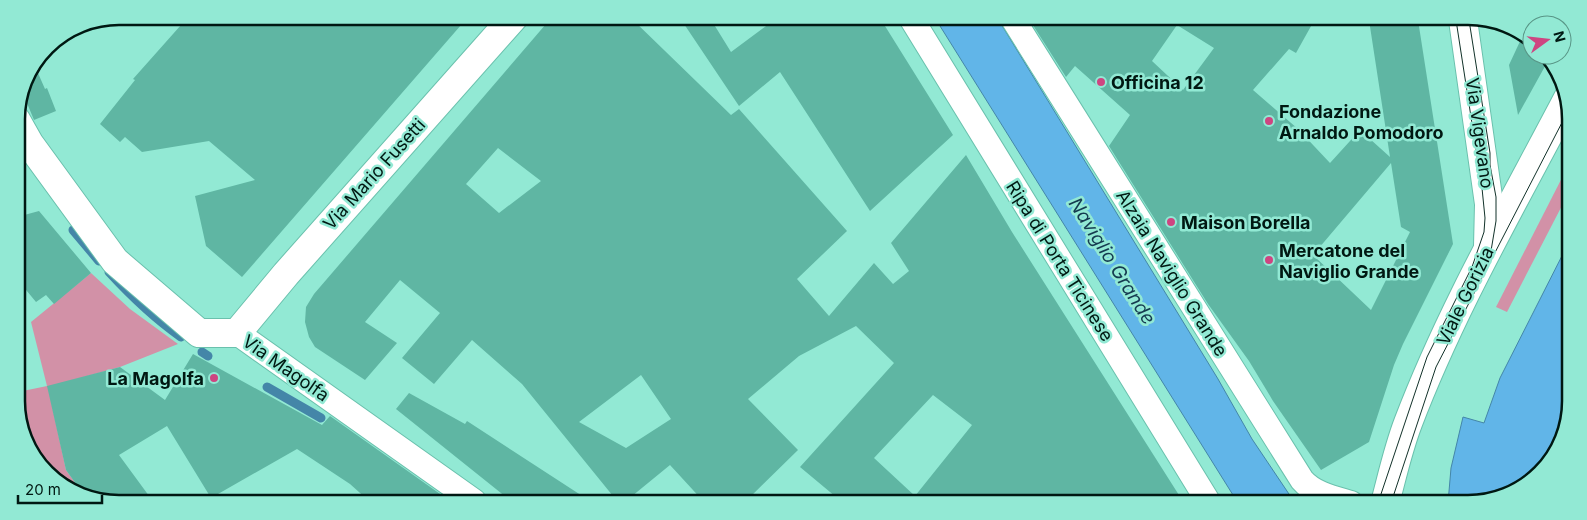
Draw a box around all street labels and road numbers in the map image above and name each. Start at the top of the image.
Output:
street label: Via Vigevano [1462,76,1498,190]
street label: Via Mario Fusetti [319,114,429,234]
street label: Ripa di Porta Ticinese [1002,177,1118,345]
street label: Alzaia Naviglio Grande [1112,186,1232,360]
street label: Viale Gorizia [1432,243,1498,349]
street label: Via Magolfa [239,330,333,406]

